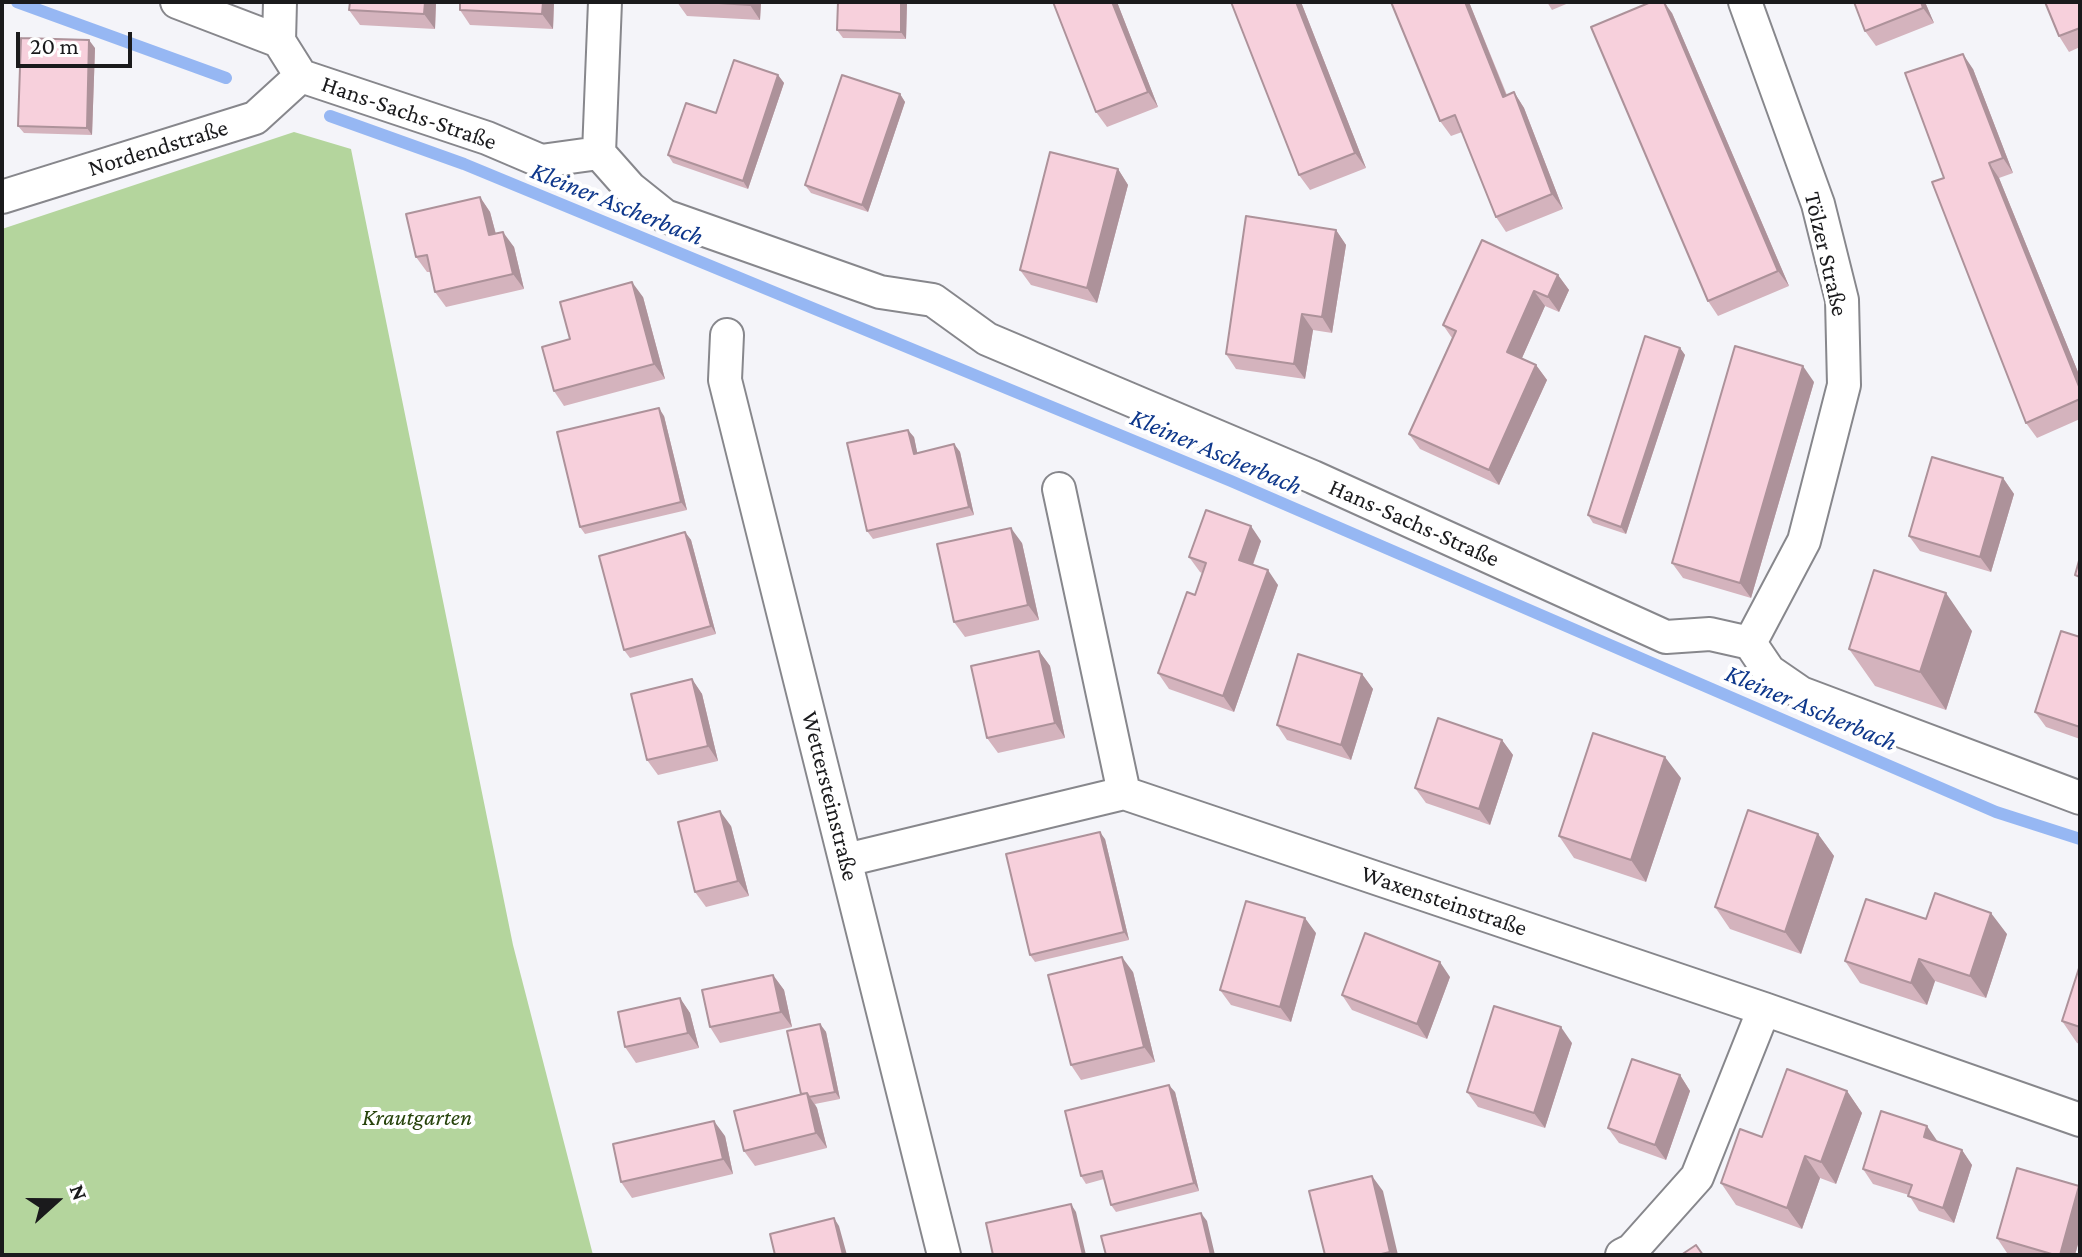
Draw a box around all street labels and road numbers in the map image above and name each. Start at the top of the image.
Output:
street label: Hans-Sachs-Straße [318,70,500,156]
street label: Nordendstraße [85,113,231,183]
street label: Tölzer Straße [1798,189,1854,319]
street label: Hans-Sachs-Straße [1324,473,1504,573]
street label: Wettersteinstraße [795,708,865,884]
street label: Waxensteinstraße [1357,859,1531,943]

